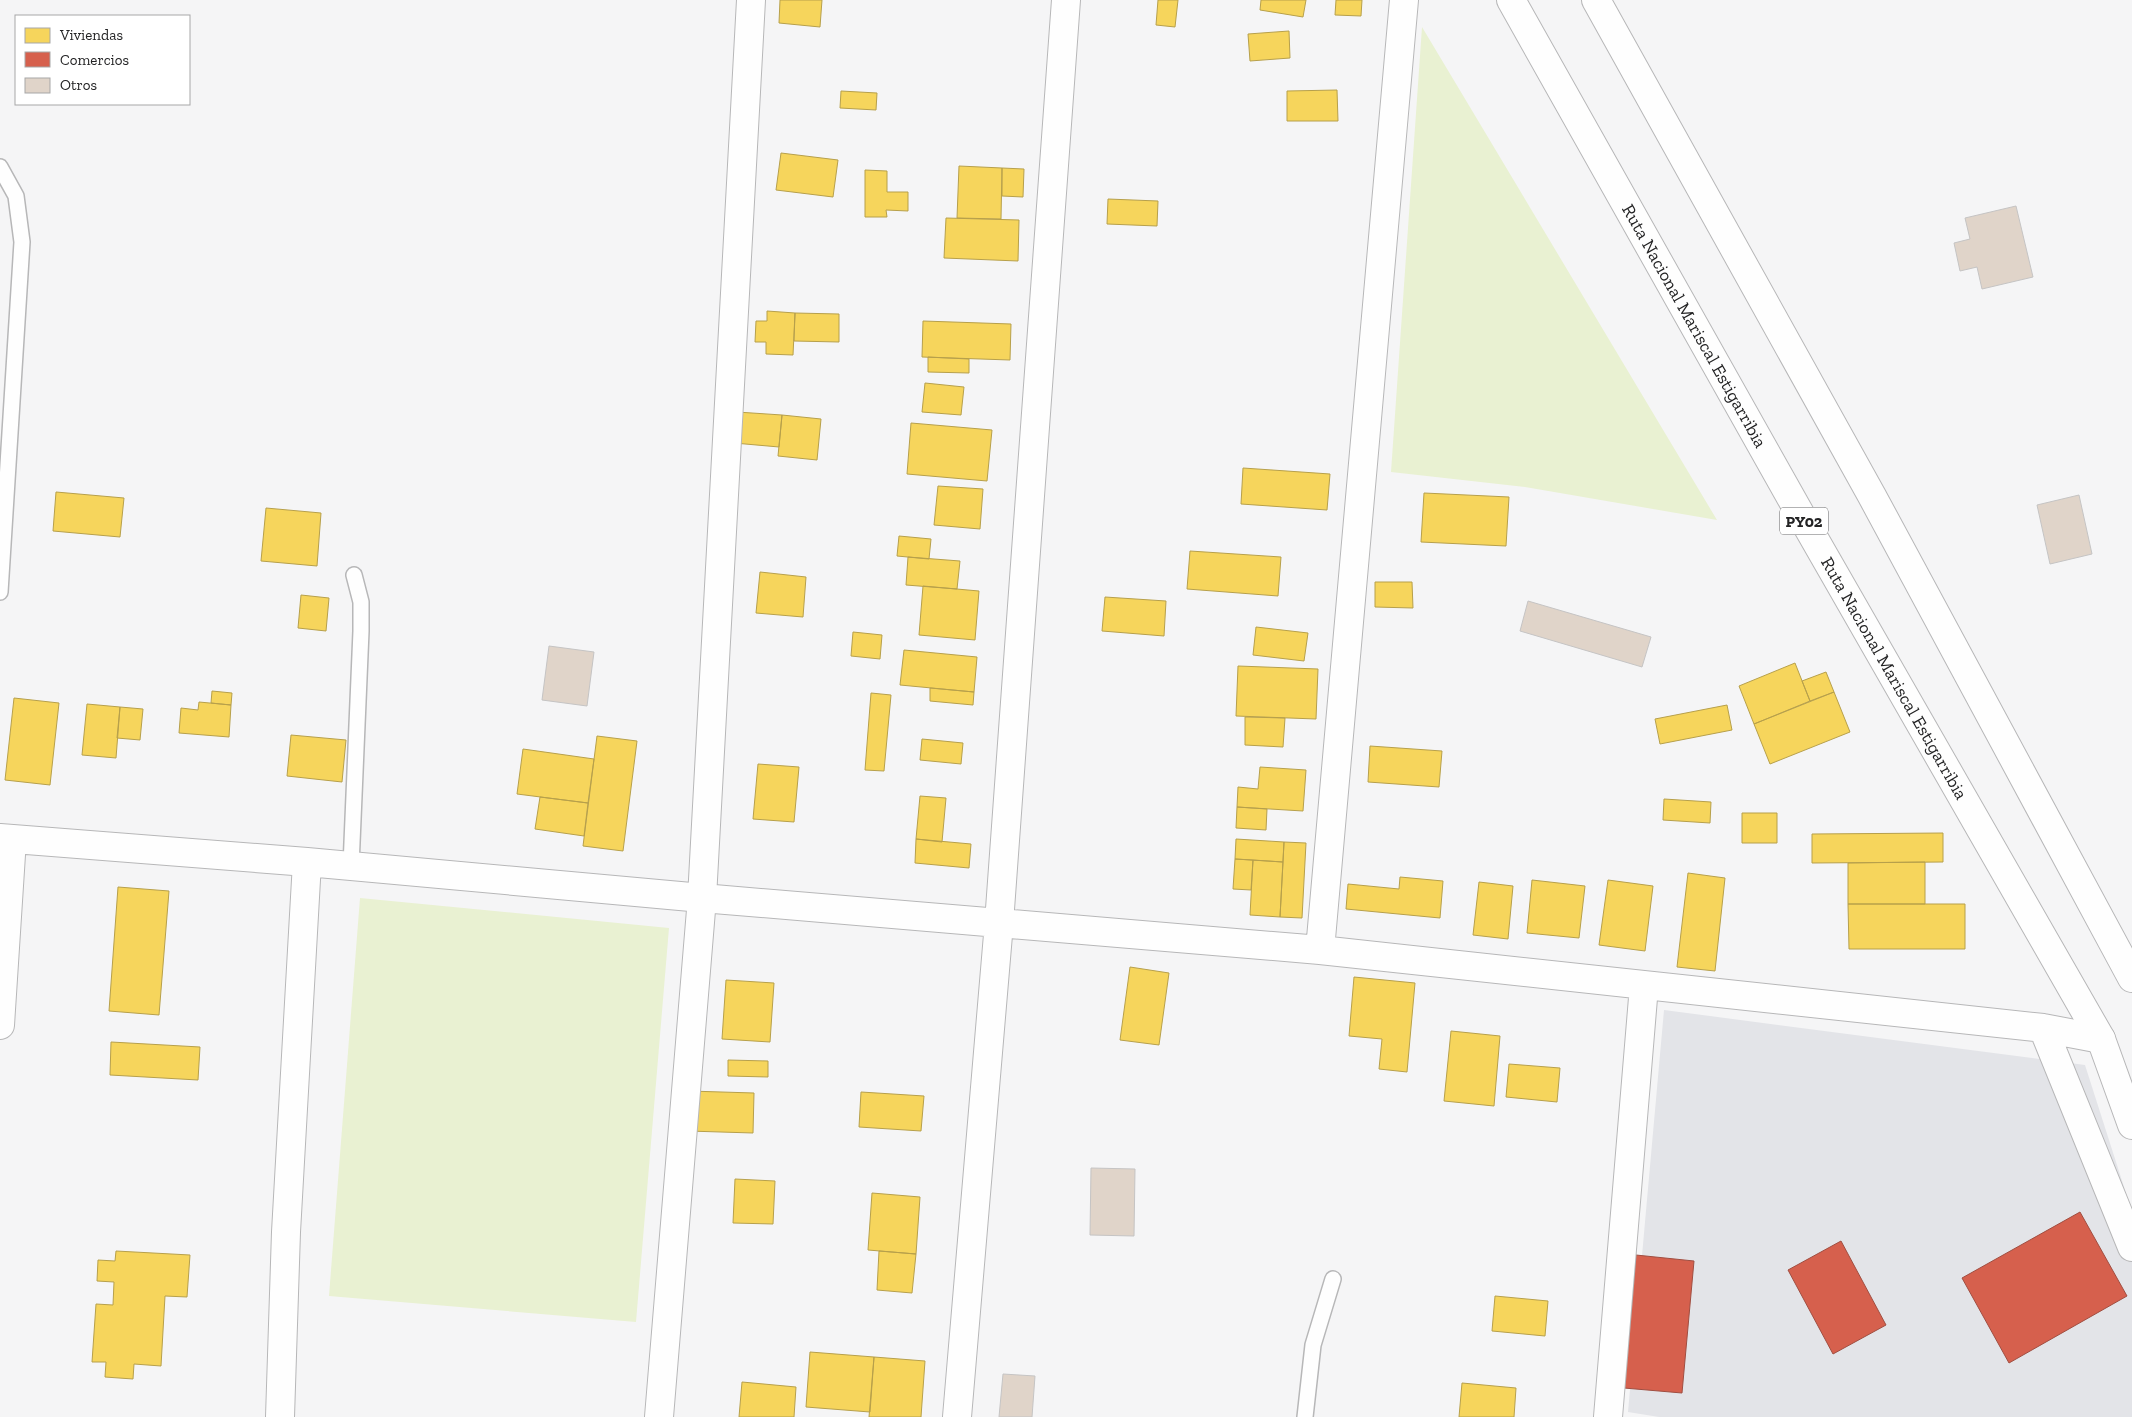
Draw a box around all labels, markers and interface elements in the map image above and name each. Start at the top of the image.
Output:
legend [15,15,190,105]
text: Viviendas [59,26,123,44]
text: Comercios [60,51,129,69]
text: Otros [60,76,97,94]
street label: Ruta Nacional Mariscal Estigarribia [1617,200,1772,452]
road number: PY02 [1780,508,1828,534]
street label: Ruta Nacional Mariscal Estigarribia [1816,553,1973,804]

